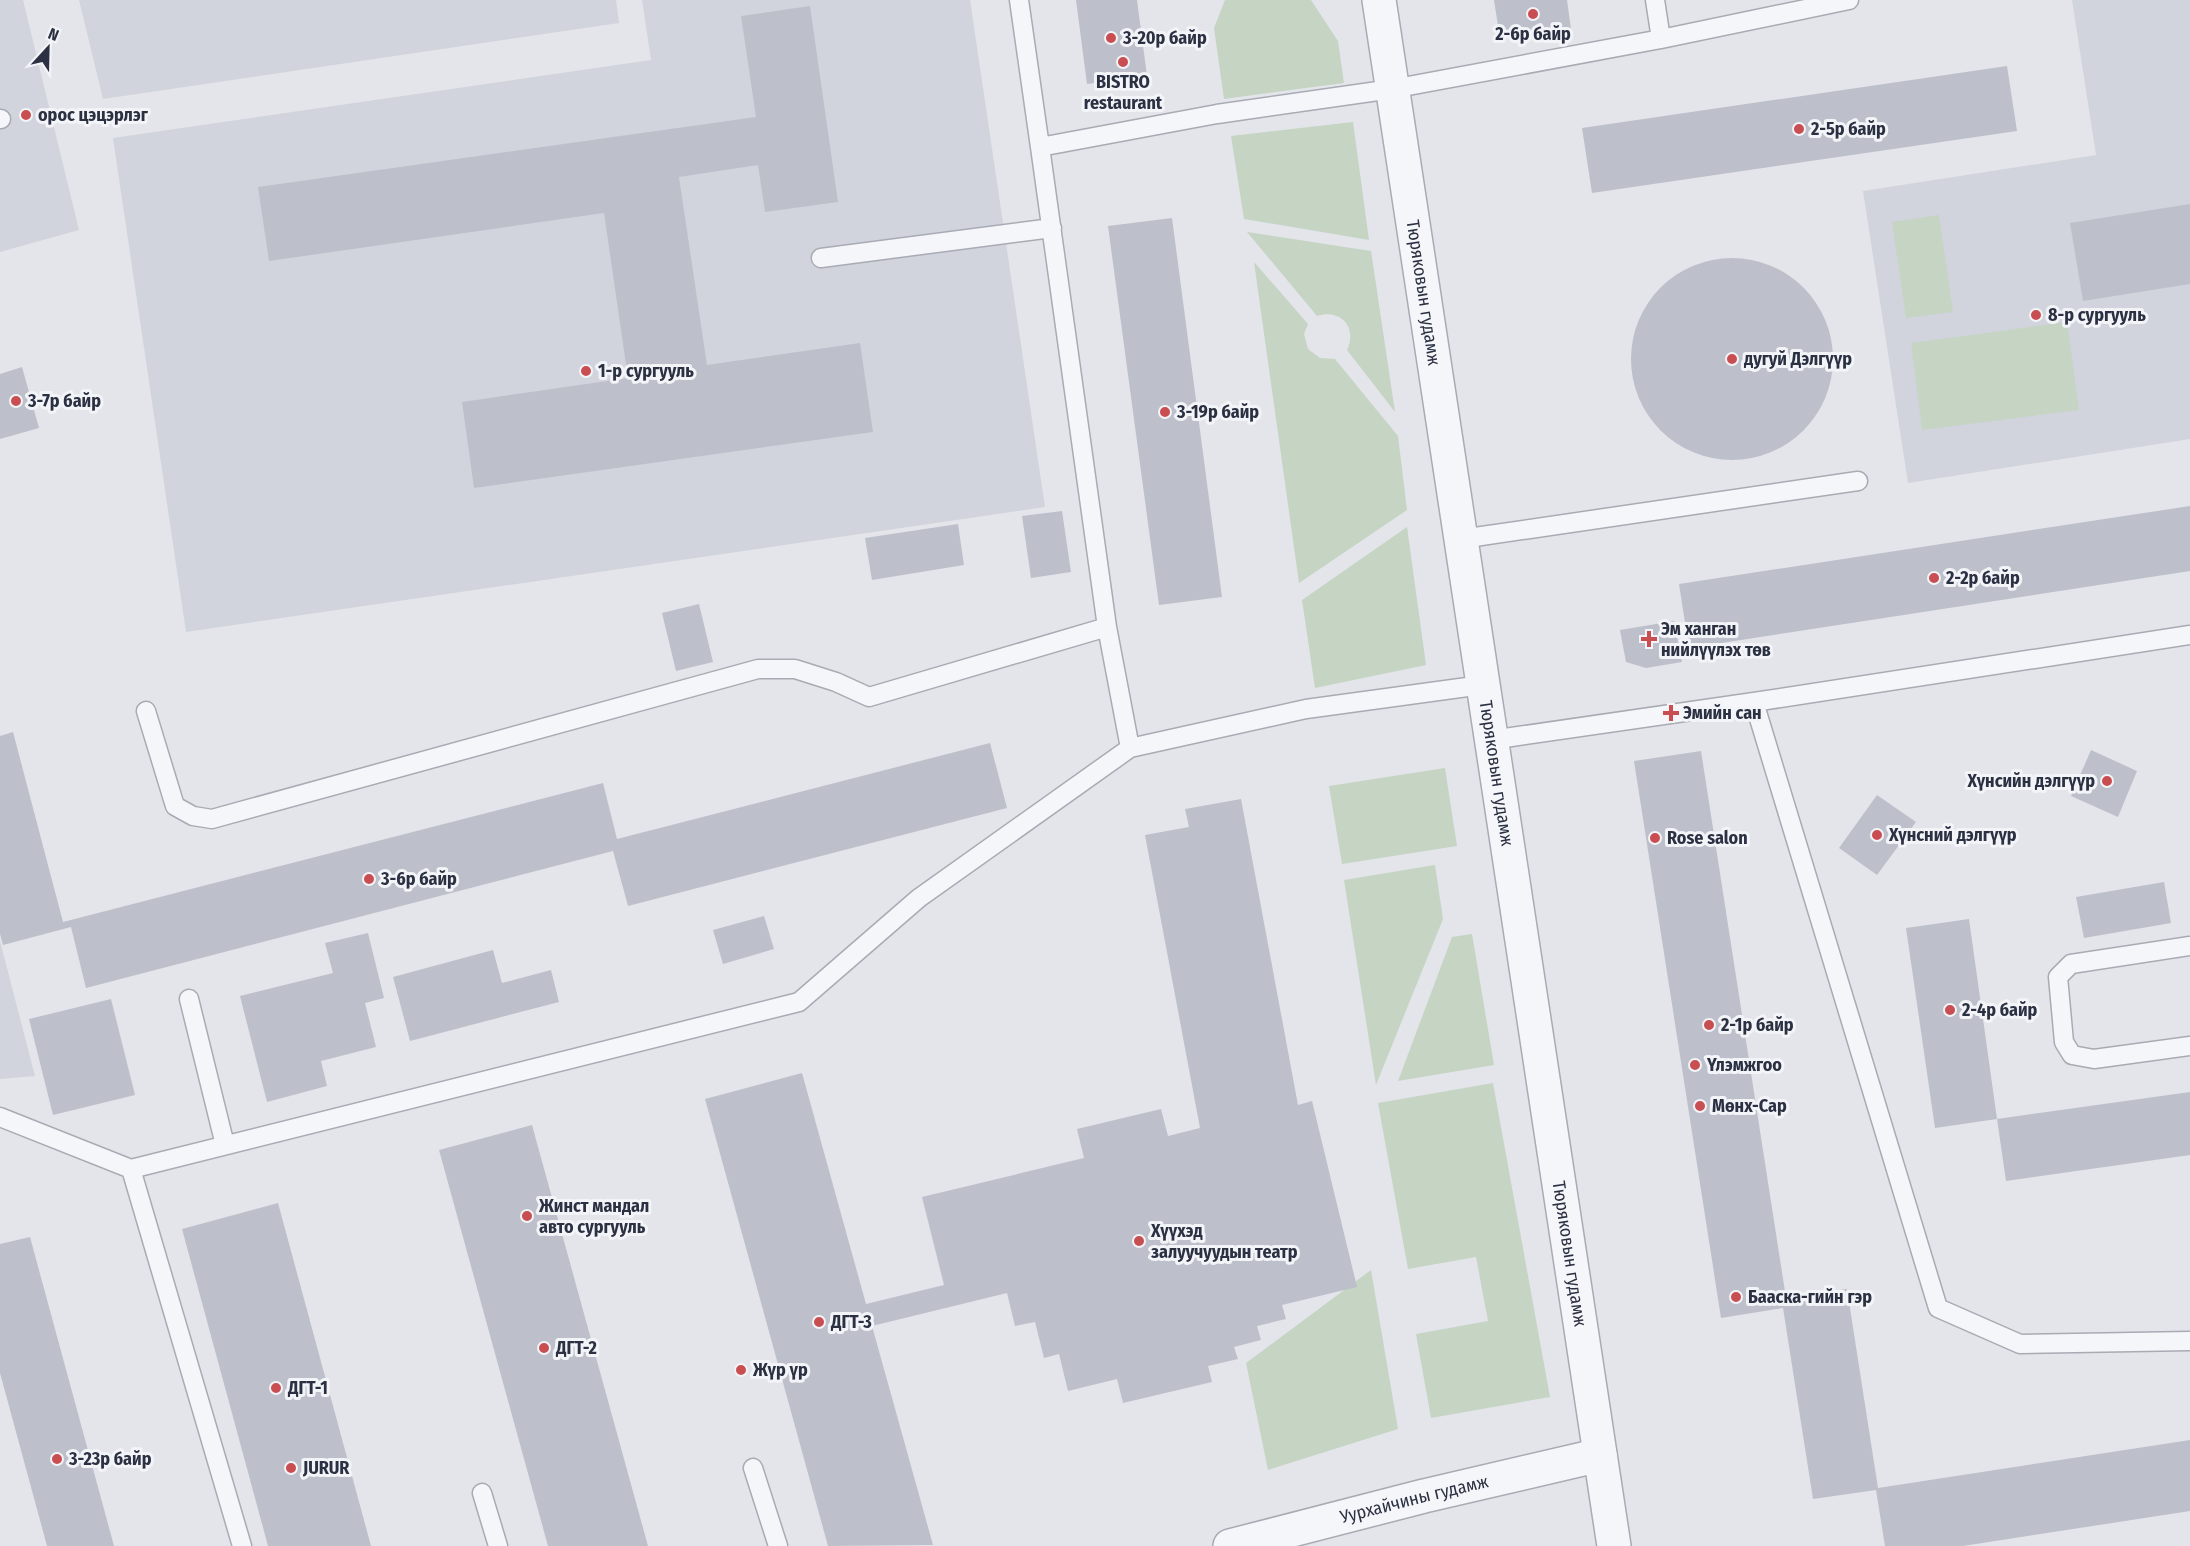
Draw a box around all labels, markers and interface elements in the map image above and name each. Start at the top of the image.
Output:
marker: 2-6р байр [1526,7,1540,21]
north arrow [18,18,78,78]
place label: 2-6р байр [1494,23,1571,45]
text: N [45,24,61,45]
place label: 3-20р байр [1122,27,1207,49]
marker: 3-20р байр [1104,31,1118,45]
marker: BISTRO restaurant [1116,55,1130,69]
place label: BISTRO restaurant [1084,71,1163,114]
place label: орос цэцэрлэг [38,104,149,126]
marker: орос цэцэрлэг [19,108,33,122]
place label: 2-5р байр [1810,118,1886,140]
marker: 2-5р байр [1792,122,1806,136]
street label: Тюряковын гудамж [1402,218,1445,367]
place label: 8-р сургууль [2048,304,2146,326]
marker: 8-р сургууль [2029,308,2043,322]
place label: дугуй Дэлгүүр [1743,348,1852,370]
marker: дугуй Дэлгүүр [1725,352,1739,366]
place label: 1-р сургууль [598,360,694,382]
marker: 1-р сургууль [579,364,593,378]
place label: 3-7р байр [27,390,101,412]
marker: 3-7р байр [9,394,23,408]
place label: 3-19р байр [1176,401,1259,423]
marker: 3-19р байр [1158,405,1172,419]
place label: 2-2р байр [1945,567,2020,589]
marker: 2-2р байр [1927,571,1941,585]
place label: Эм ханган нийлүүлэх төв [1661,618,1771,661]
marker: Эм ханган нийлүүлэх төв [1642,632,1656,646]
street label: Тюряковын гудамж [1475,699,1518,848]
place label: Эмийн сан [1683,702,1762,724]
marker: Эмийн сан [1664,706,1678,720]
place label: Хүнсийн дэлгүүр [1966,770,2095,792]
marker: Хүнсийн дэлгүүр [2100,774,2114,788]
place label: Хүнсний дэлгүүр [1888,824,2017,846]
place label: Rose salon [1667,827,1748,849]
marker: Хүнсний дэлгүүр [1870,828,1884,842]
marker: Rose salon [1648,831,1662,845]
place label: 3-6р байр [380,868,457,890]
marker: 3-6р байр [362,872,376,886]
place label: 2-4р байр [1961,999,2038,1021]
marker: 2-4р байр [1943,1003,1957,1017]
place label: 2-1р байр [1720,1014,1794,1036]
marker: 2-1р байр [1702,1018,1716,1032]
place label: Үлэмжгоо [1706,1054,1782,1076]
marker: Үлэмжгоо [1688,1058,1702,1072]
place label: Мөнх-Сар [1712,1095,1787,1117]
marker: Мөнх-Сар [1693,1099,1707,1113]
street label: Тюряковын гудамж [1548,1179,1592,1328]
place label: Жинст мандал авто сургууль [538,1195,649,1238]
marker: Жинст мандал авто сургууль [520,1209,534,1223]
place label: Хүүхэд залуучуудын театр [1150,1220,1298,1263]
marker: Хүүхэд залуучуудын театр [1132,1234,1146,1248]
place label: Бааска-гийн гэр [1748,1286,1872,1308]
marker: Бааска-гийн гэр [1729,1290,1743,1304]
place label: ДГТ-3 [830,1311,872,1333]
marker: ДГТ-3 [812,1315,826,1329]
place label: ДГТ-2 [555,1337,597,1359]
marker: ДГТ-2 [537,1341,551,1355]
place label: Жүр үр [752,1359,808,1381]
marker: Жүр үр [734,1363,748,1377]
place label: ДГТ-1 [287,1377,328,1399]
marker: ДГТ-1 [269,1381,283,1395]
place label: 3-23р байр [68,1448,152,1470]
marker: 3-23р байр [50,1452,64,1466]
place label: JURUR [302,1457,350,1479]
marker: JURUR [284,1461,298,1475]
street label: Уурхайчины гудамж [1337,1470,1491,1528]

